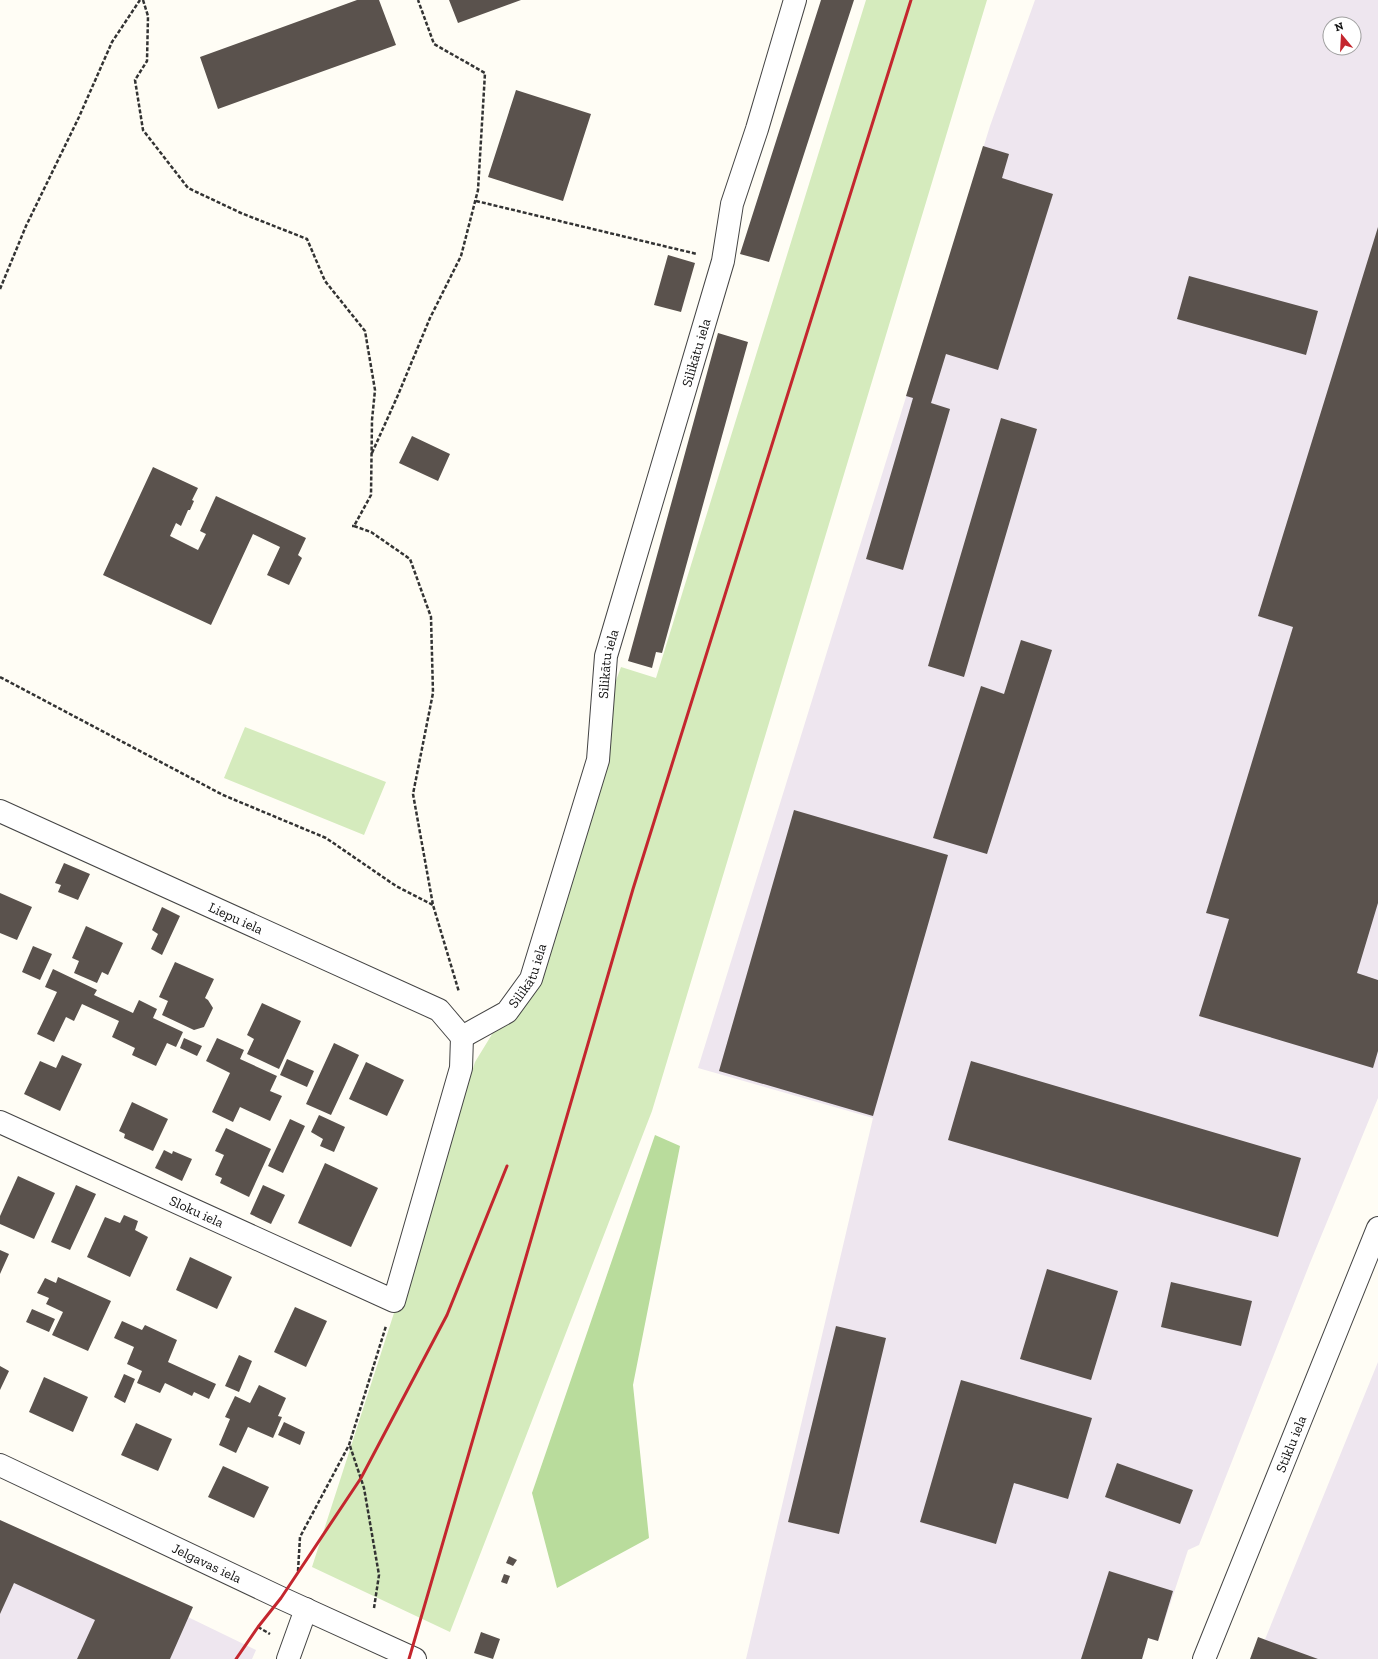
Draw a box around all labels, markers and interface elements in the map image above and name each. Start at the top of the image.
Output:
north arrow [1322,16,1362,56]
text: N [1333,19,1346,34]
street label: Silikātu iela [678,316,715,389]
street label: Silikātu iela [595,627,623,699]
street label: Liepu iela [206,899,266,938]
street label: Silikātu iela [505,941,550,1011]
street label: Sloku iela [167,1192,226,1232]
street label: Stiklu iela [1272,1413,1310,1475]
street label: Jelgavas iela [169,1540,244,1587]

